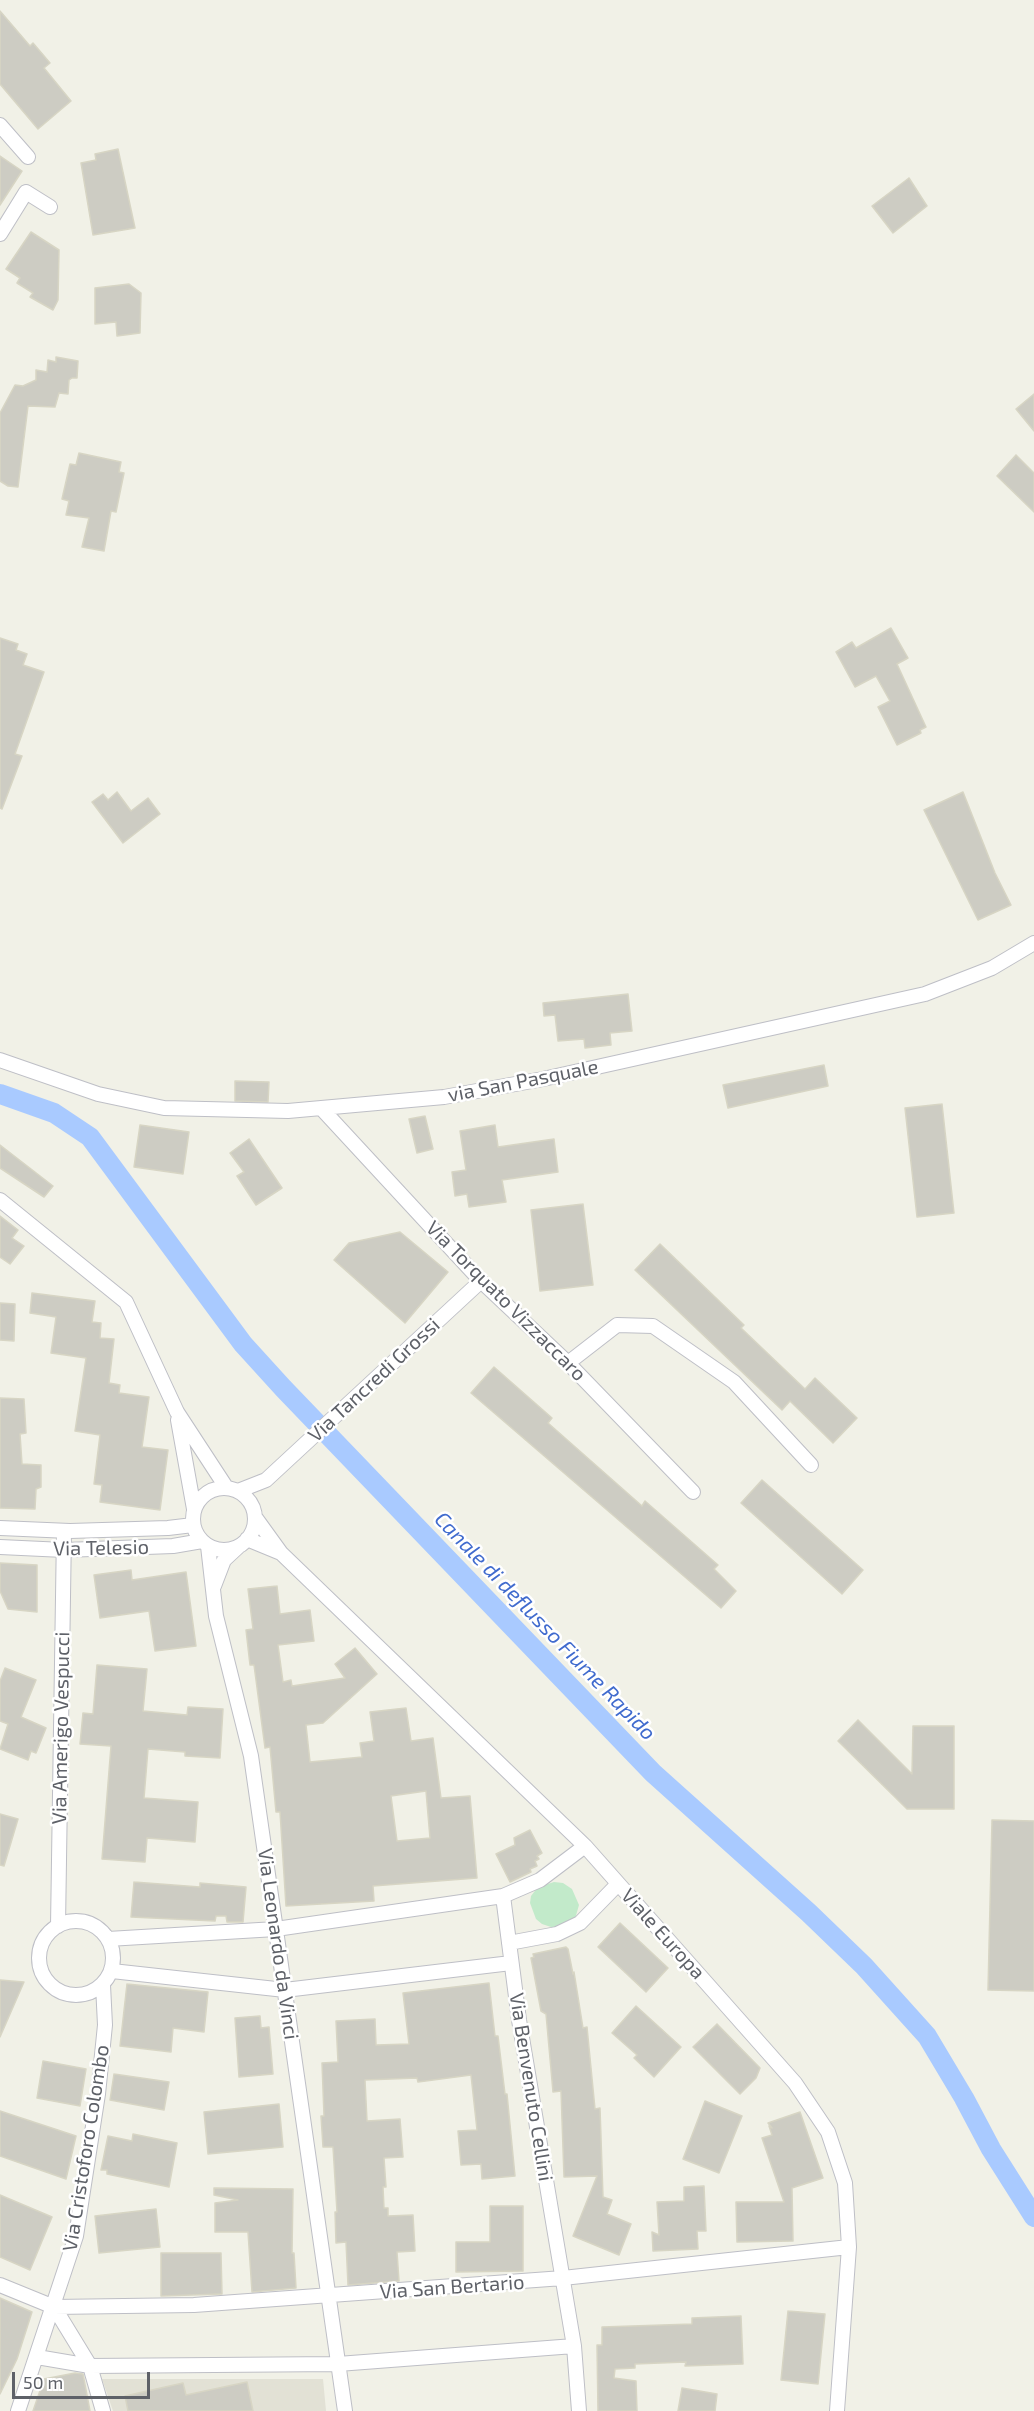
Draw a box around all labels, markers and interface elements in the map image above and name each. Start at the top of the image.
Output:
street label: via San Pasquale [446,1055,600,1107]
street label: Via Torquato Vizzaccaro [421,1216,591,1386]
street label: Via Tancredi Grossi [303,1313,445,1447]
water label: Canale di deflusso Fiume Rapido [429,1507,661,1745]
street label: Via Telesio [53,1535,149,1561]
street label: Via Amerigo Vespucci [47,1631,75,1825]
street label: Via Leonardo da Vinci [253,1847,303,2041]
street label: Viale Europa [616,1884,710,1984]
street label: Via Benvenuto Cellini [504,1991,558,2183]
street label: Via Cristoforo Colombo [58,2043,114,2253]
street label: Via San Bertario [379,2270,525,2304]
scale bar [15,2360,153,2398]
text: 50 m [23,2371,63,2393]

